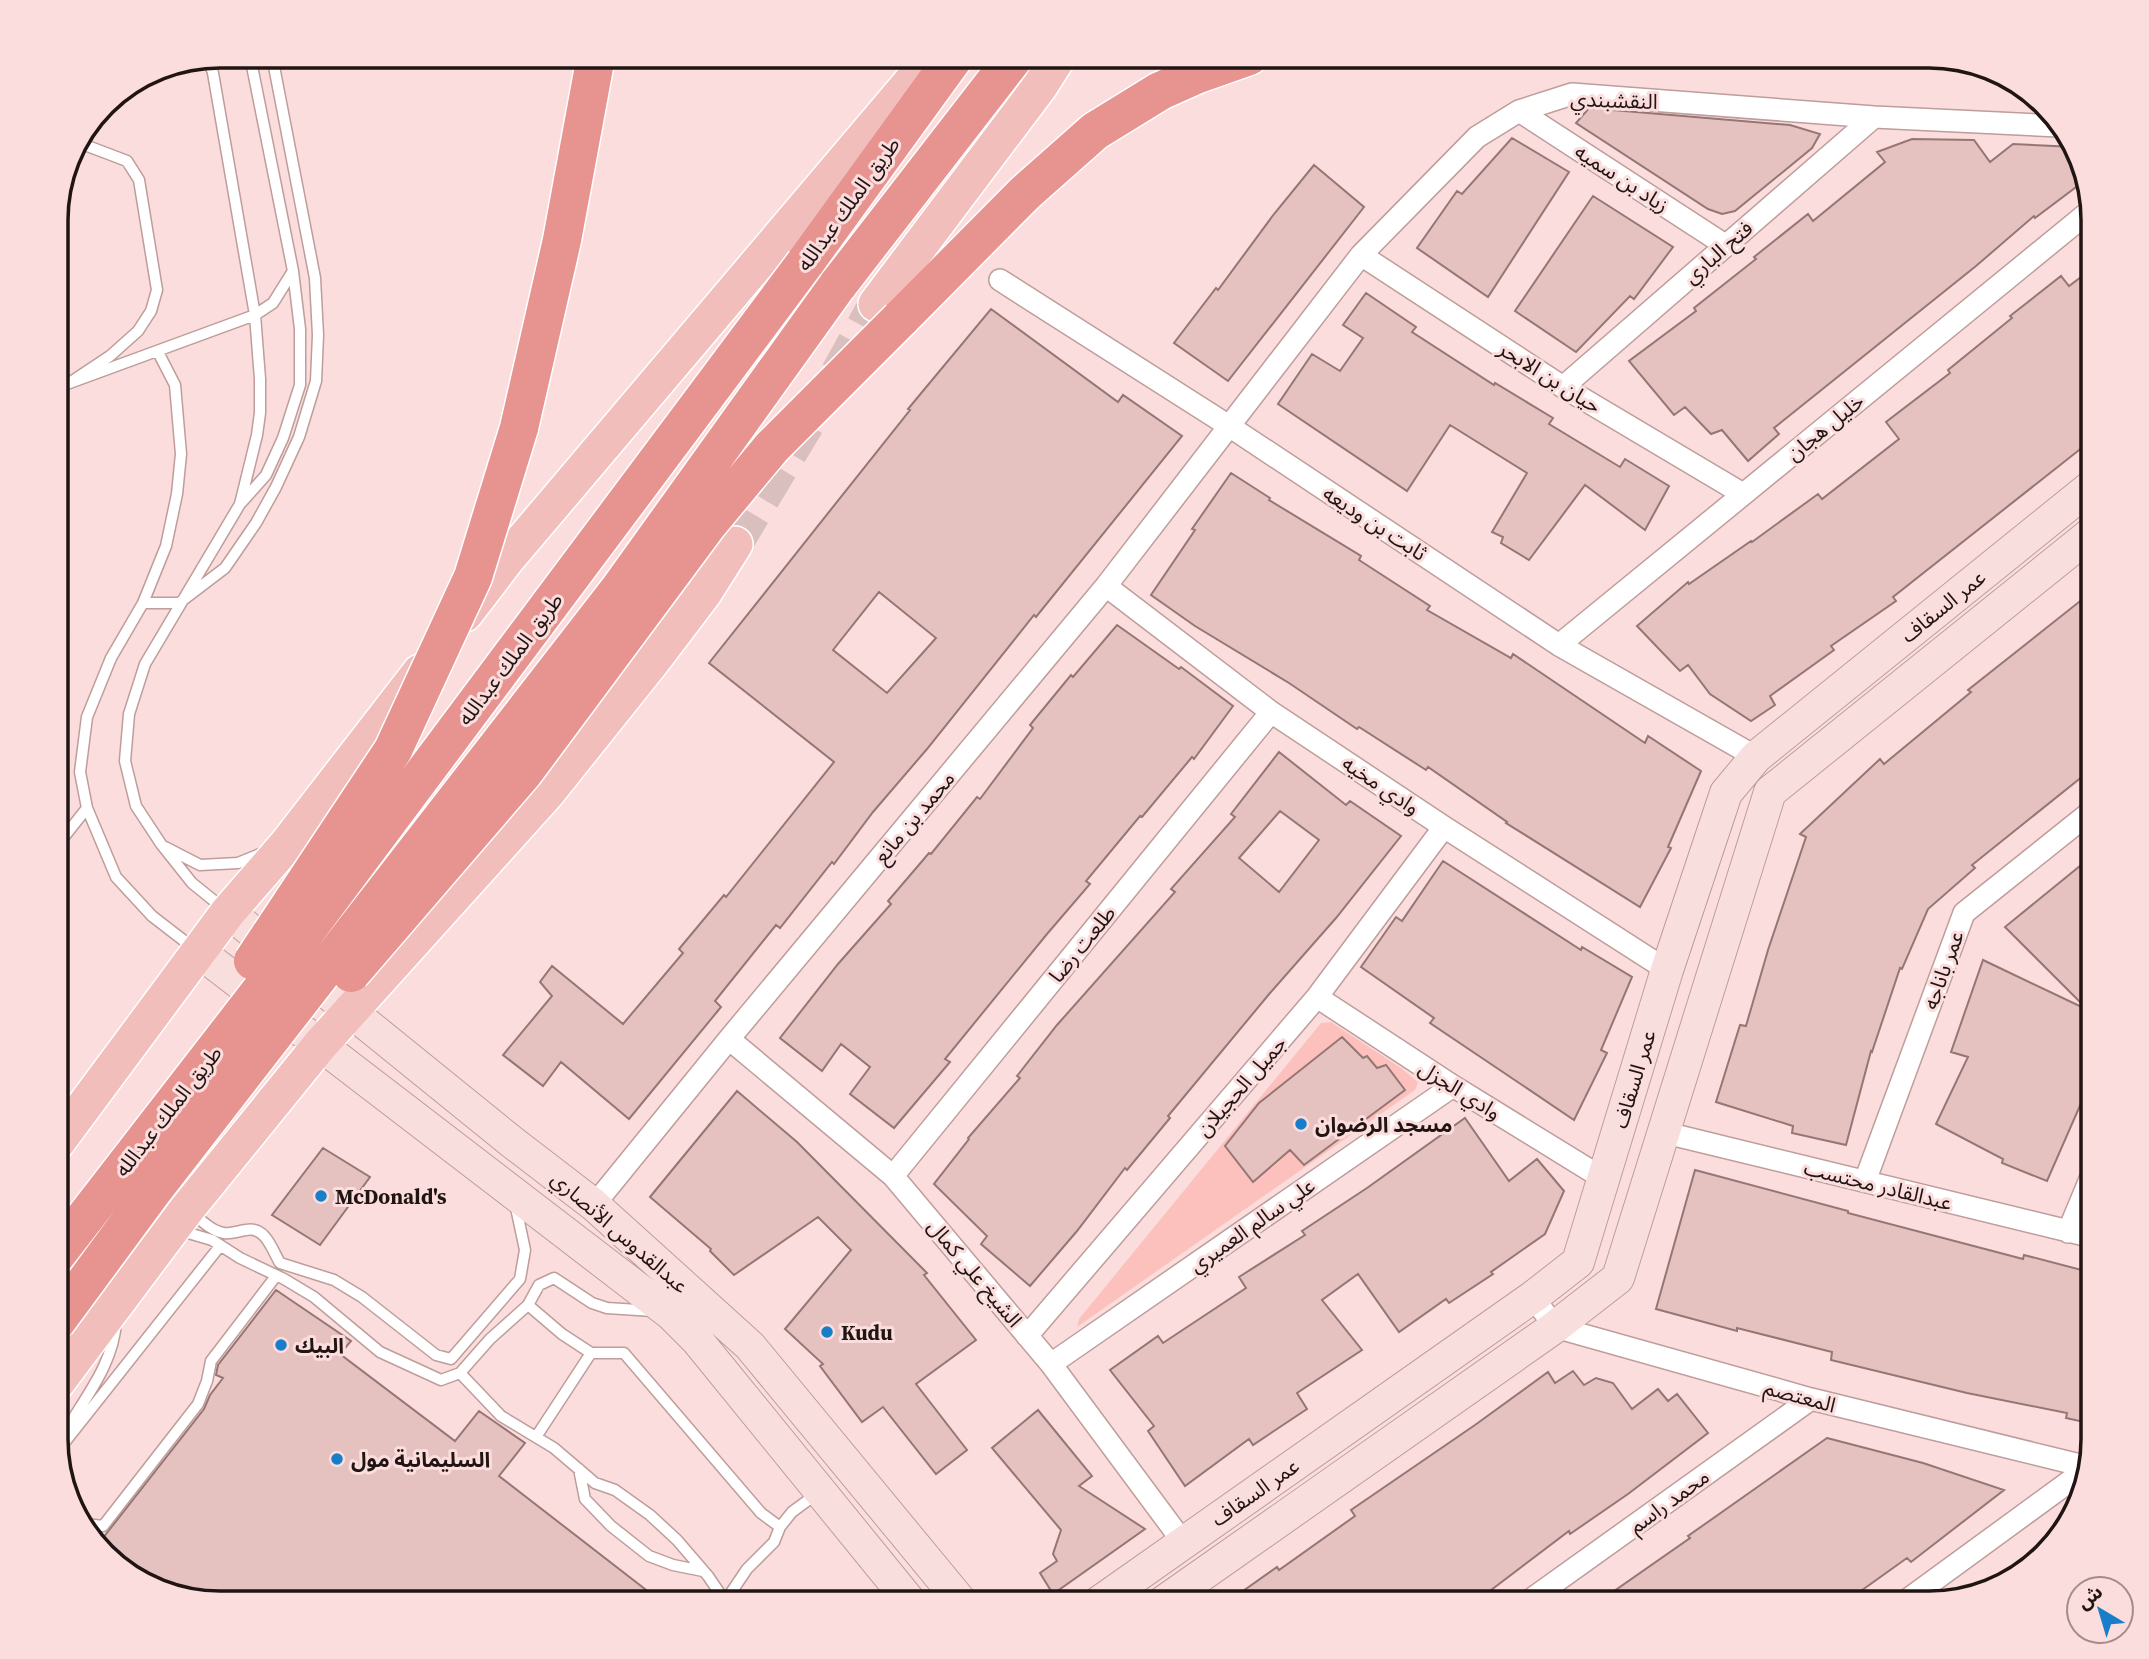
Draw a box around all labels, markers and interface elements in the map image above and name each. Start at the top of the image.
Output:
street label: النقشبندي [1570,84,1658,118]
street label: طريق الملك عبدالله [790,131,906,277]
street label: زياد بن سميه [1569,137,1675,219]
street label: فتح الباري [1677,214,1760,292]
street label: حيان بن الابحر [1492,333,1607,420]
street label: خليل هجان [1780,387,1870,467]
street label: ثابت بن وديعه [1317,479,1433,567]
street label: عمر السقاف [1894,563,1992,649]
street label: طريق الملك عبدالله [451,587,569,731]
street label: وادي مخيه [1335,748,1425,823]
street label: محمد بن مانع [867,765,962,870]
street label: طلعت رضا [1042,899,1122,989]
street label: عمر باناجه [1915,927,1971,1013]
street label: عمر السقاف [1605,1026,1663,1132]
street label: جميل الحجيلان [1189,1029,1293,1143]
street label: طريق الملك عبدالله [108,1039,228,1183]
street label: وادي الجزل [1412,1053,1507,1128]
place label: مسجد الرضوان [1315,1110,1452,1139]
marker: مسجد الرضوان [1293,1116,1309,1132]
street label: عبدالقادر محتسب [1801,1153,1955,1217]
street label: عبدالقدوس الأنصاري [544,1164,695,1301]
street label: علي سالم العميري [1183,1171,1322,1281]
place label: McDonald's [335,1182,447,1211]
marker: McDonald's [313,1188,329,1204]
street label: الشيخ علي كمال [920,1213,1029,1335]
place label: Kudu [841,1318,893,1347]
marker: Kudu [819,1324,835,1340]
place label: البيك [295,1331,344,1360]
marker: البيك [273,1337,289,1353]
street label: المعتصم [1761,1373,1839,1420]
place label: السليمانية مول [351,1445,490,1474]
marker: السليمانية مول [329,1451,345,1467]
street label: عمر السقاف [1205,1451,1305,1533]
street label: محمد راسم [1623,1462,1716,1541]
north arrow [2065,1575,2135,1645]
text: ش [2071,1578,2108,1615]

